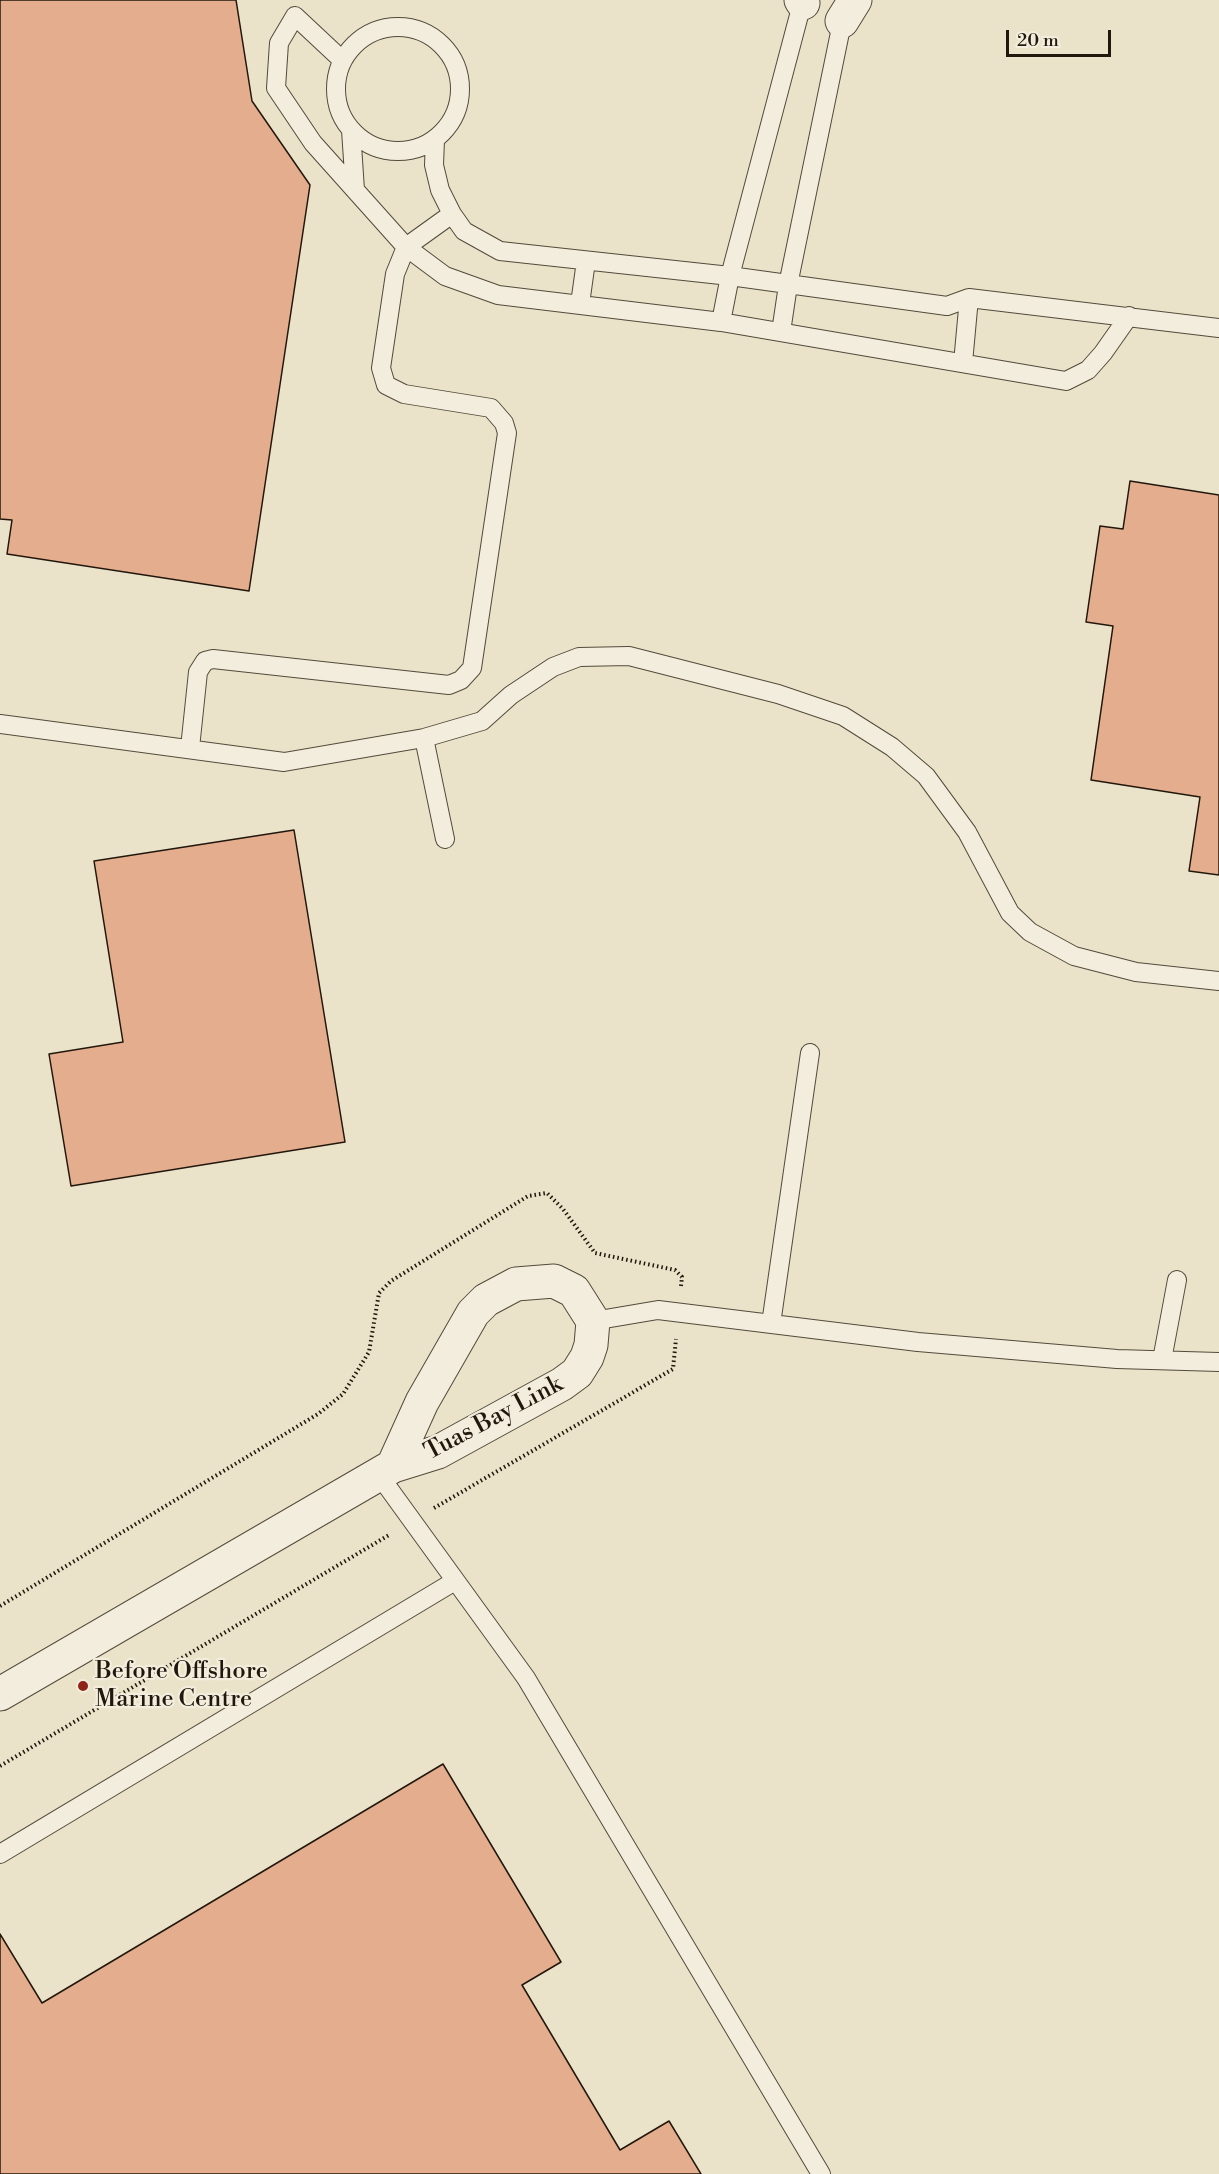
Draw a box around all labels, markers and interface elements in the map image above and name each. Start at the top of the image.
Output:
scale bar [1009,18,1114,56]
text: 20 m [1017,29,1059,52]
street label: Tuas Bay Link [420,1371,568,1467]
place label: Before Offshore Marine Centre [95,1658,268,1714]
marker: Before Offshore Marine Centre [76,1679,90,1693]

